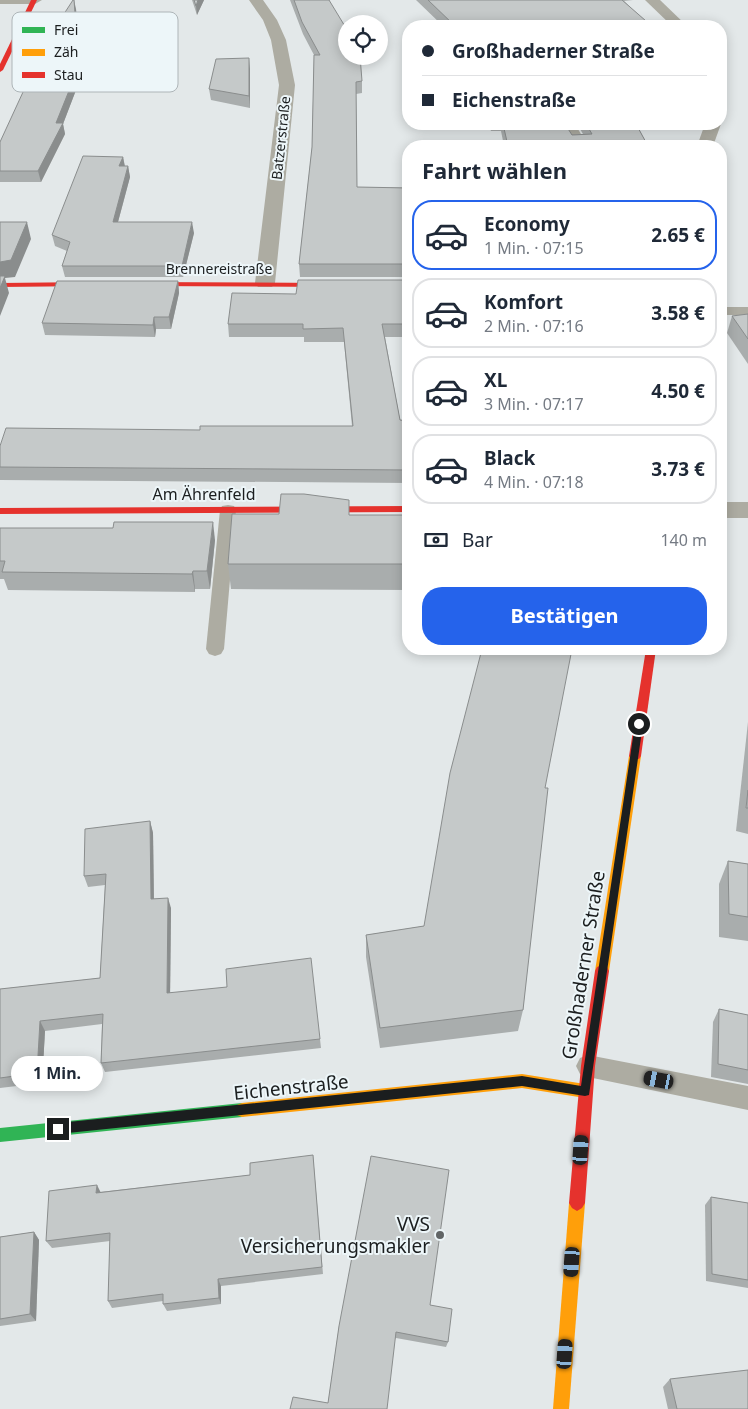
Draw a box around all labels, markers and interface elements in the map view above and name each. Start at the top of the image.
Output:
legend [12,12,178,92]
map controls [338,15,388,65]
button: locate [338,15,388,65]
text: Frei [54,20,78,39]
text: Großhaderner Straße [452,38,655,64]
text: Zäh [54,42,79,61]
text: Stau [54,65,83,84]
text: Eichenstraße [452,87,576,113]
street label: Batzerstraße [267,95,294,181]
text: Fahrt wählen [422,155,567,185]
text: Economy [484,211,570,237]
icon: car [424,213,469,258]
text: 2.65 € [651,222,705,248]
text: 1 Min. · 07:15 [484,237,584,259]
street label: Brennereistraße [166,259,272,278]
text: Komfort [484,289,563,315]
icon: car [424,291,469,336]
text: 3.58 € [651,300,705,326]
text: 2 Min. · 07:16 [484,315,584,337]
text: XL [484,367,507,393]
icon: car [424,369,469,414]
text: 4.50 € [651,378,705,404]
text: 3 Min. · 07:17 [484,393,584,415]
text: Black [484,445,535,471]
icon: car [424,447,469,492]
text: 3.73 € [651,456,705,482]
text: 4 Min. · 07:18 [484,471,584,493]
street label: Am Ährenfeld [152,483,256,505]
icon: cash [422,526,450,554]
text: Bar [462,527,493,553]
text: 140 m [660,529,707,551]
button: Bestätigen [422,587,707,645]
route start [628,713,650,735]
street label: Großhaderner Straße [555,869,611,1061]
callout: 1 Min. [12,1056,104,1092]
text: 1 Min. [33,1062,81,1084]
street label: Eichenstraße [232,1068,350,1106]
car [642,1070,675,1090]
route end [47,1118,69,1140]
car [572,1135,589,1165]
place label: VVS Versicherungsmakler [241,1211,430,1259]
marker: VVS Versicherungsmakler [434,1229,446,1241]
car [563,1247,580,1277]
car [556,1339,573,1369]

